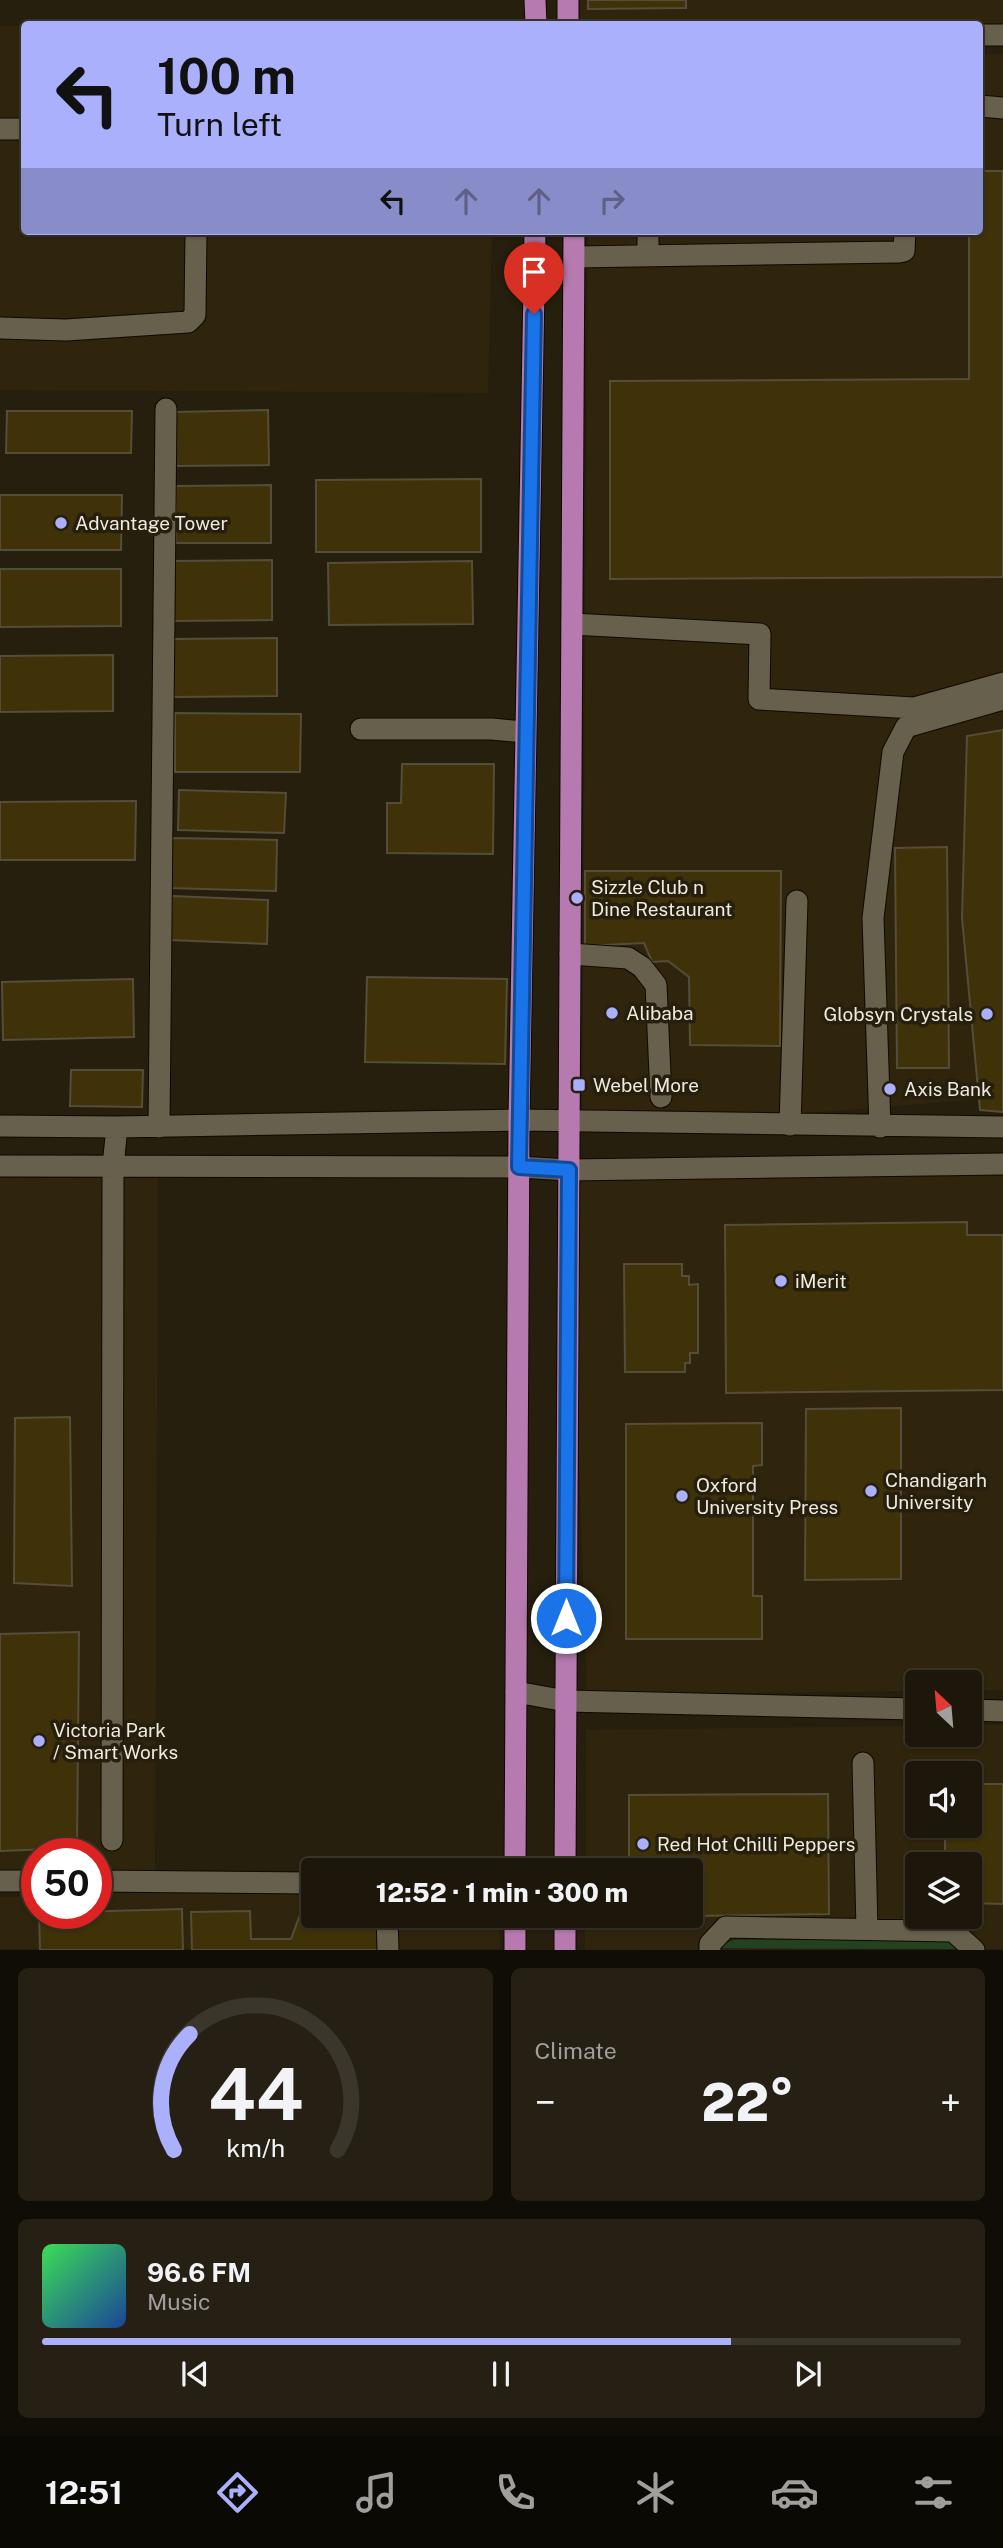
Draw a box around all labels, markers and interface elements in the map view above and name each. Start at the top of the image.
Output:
text: 100 m [157,47,296,105]
icon: left [42,49,133,140]
text: Turn left [157,106,282,143]
icon: left [374,182,412,220]
icon: ahead [447,182,485,220]
icon: ahead [520,182,558,220]
icon: right [593,182,631,220]
pin [504,242,564,314]
icon: arrive [515,253,553,291]
place label: Advantage Tower [75,512,228,534]
marker: Advantage Tower [53,515,69,531]
place label: Sizzle Club n Dine Restaurant [591,876,732,920]
marker: Sizzle Club n Dine Restaurant [569,890,585,906]
place label: Alibaba [626,1002,693,1024]
place label: Globsyn Crystals [823,1003,973,1025]
marker: Alibaba [604,1005,620,1021]
marker: Globsyn Crystals [979,1006,995,1022]
place label: Webel More [593,1074,699,1096]
marker: Webel More [571,1077,587,1093]
place label: Axis Bank [904,1078,992,1100]
marker: Axis Bank [882,1081,898,1097]
place label: iMerit [795,1270,847,1292]
marker: iMerit [773,1273,789,1289]
place label: Chandigarh University [885,1469,987,1513]
place label: Oxford University Press [696,1474,838,1518]
marker: Chandigarh University [863,1483,879,1499]
marker: Oxford University Press [674,1488,690,1504]
position arrow [529,1581,603,1655]
north arrow [905,1670,982,1746]
map controls [905,1670,982,1929]
place label: Victoria Park / Smart Works [53,1719,178,1763]
marker: Victoria Park / Smart Works [31,1733,47,1749]
button: sound [905,1761,982,1838]
place label: Red Hot Chilli Peppers [657,1833,855,1855]
marker: Red Hot Chilli Peppers [635,1836,651,1852]
speed limit sign: 50 [21,1838,112,1929]
button: layers [905,1852,982,1929]
text: 12:52 · 1 min · 300 m [376,1877,628,1908]
text: Climate [535,2037,617,2064]
text: 44 [207,2052,303,2137]
text: 22° [701,2072,794,2133]
text: − [535,2080,556,2125]
text: + [940,2080,961,2125]
text: km/h [226,2133,285,2163]
text: 96.6 FM [147,2257,251,2288]
text: Music [147,2288,211,2315]
icon: previous [176,2355,214,2393]
icon: pause [482,2355,520,2393]
icon: next [789,2355,827,2393]
icon: directions [213,2468,262,2517]
icon: music [352,2468,401,2517]
icon: phone [491,2468,540,2517]
icon: climate [631,2468,680,2517]
icon: car [770,2468,819,2517]
icon: filters [909,2468,958,2517]
text: 12:51 [45,2474,123,2511]

